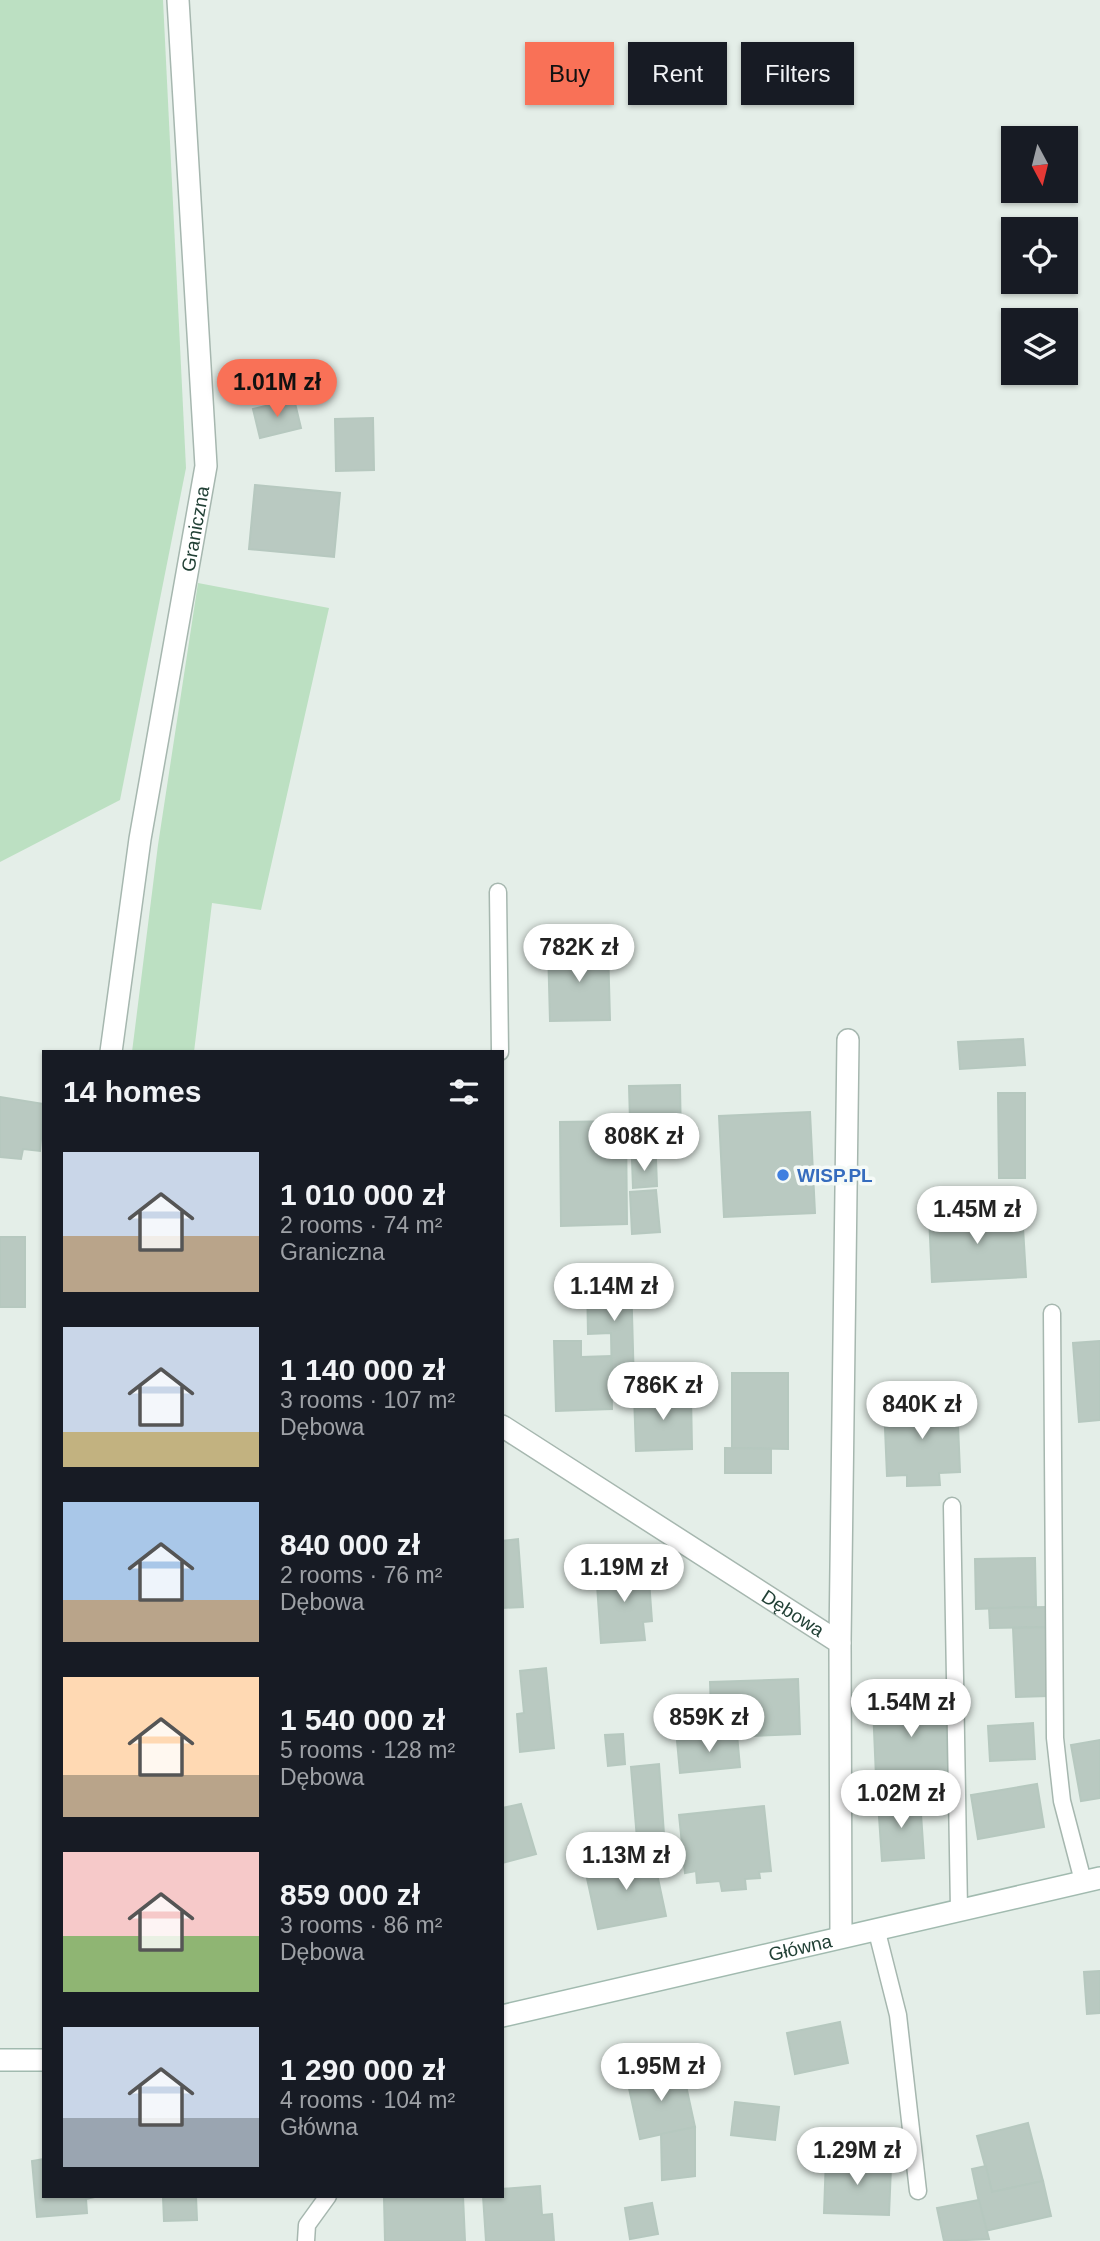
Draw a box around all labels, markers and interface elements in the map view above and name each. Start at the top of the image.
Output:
chip: Buy [525,42,614,105]
chip: Rent [628,42,727,105]
chip: Filters [741,42,854,105]
north arrow [1001,126,1078,203]
map controls [1001,126,1078,385]
button: locate [1001,217,1078,294]
button: layers [1001,308,1078,385]
pin: 1.01M zł [205,360,349,419]
text: 1.01M zł [233,369,321,395]
street label: Graniczna [177,484,213,573]
pin: 782K zł [514,925,644,984]
text: 782K zł [539,934,619,960]
icon: filters [445,1073,483,1111]
text: 14 homes [63,1075,201,1108]
pin: 808K zł [579,1114,709,1173]
text: 808K zł [604,1123,684,1149]
place label: WISP.PL [797,1165,873,1186]
marker: WISP.PL [775,1167,791,1183]
text: 1 010 000 zł [280,1178,445,1211]
icon: home [119,1180,203,1264]
pin: 1.45M zł [905,1186,1049,1246]
text: 1.45M zł [933,1196,1021,1222]
text: 2 rooms · 74 m² [280,1212,442,1238]
text: Graniczna [280,1239,385,1265]
pin: 1.14M zł [542,1264,686,1323]
text: 1.14M zł [570,1273,658,1299]
text: 1 140 000 zł [280,1353,445,1386]
icon: home [119,1355,203,1439]
pin: 786K zł [598,1362,728,1422]
text: 786K zł [623,1372,703,1398]
pin: 840K zł [857,1382,987,1441]
text: 3 rooms · 107 m² [280,1387,455,1413]
text: 840K zł [882,1391,962,1417]
text: Dębowa [280,1414,364,1440]
text: 840 000 zł [280,1528,420,1561]
icon: home [119,1530,203,1614]
pin: 1.19M zł [552,1544,696,1604]
text: 1.19M zł [580,1554,668,1580]
text: 2 rooms · 76 m² [280,1562,442,1588]
street label: Dębowa [758,1586,828,1641]
text: Dębowa [280,1589,364,1615]
pin: 1.54M zł [839,1680,983,1739]
text: 1.54M zł [867,1689,955,1715]
pin: 859K zł [644,1694,774,1754]
text: 1 540 000 zł [280,1703,445,1736]
text: 859K zł [669,1704,749,1730]
icon: home [119,1705,203,1789]
text: 5 rooms · 128 m² [280,1737,455,1763]
text: Dębowa [280,1764,364,1790]
pin: 1.02M zł [829,1770,973,1830]
text: 1.02M zł [857,1780,945,1806]
pin: 1.13M zł [554,1832,698,1892]
text: 1.13M zł [582,1842,670,1868]
text: 859 000 zł [280,1878,420,1911]
icon: home [119,1880,203,1964]
text: 3 rooms · 86 m² [280,1912,442,1938]
street label: Główna [766,1930,834,1965]
text: Dębowa [280,1939,364,1965]
pin: 1.95M zł [589,2044,733,2103]
text: 1 290 000 zł [280,2053,445,2086]
text: 1.95M zł [617,2053,705,2079]
icon: home [119,2055,203,2139]
text: 4 rooms · 104 m² [280,2087,455,2113]
text: Główna [280,2114,358,2140]
pin: 1.29M zł [785,2128,929,2187]
text: 1.29M zł [813,2137,901,2163]

